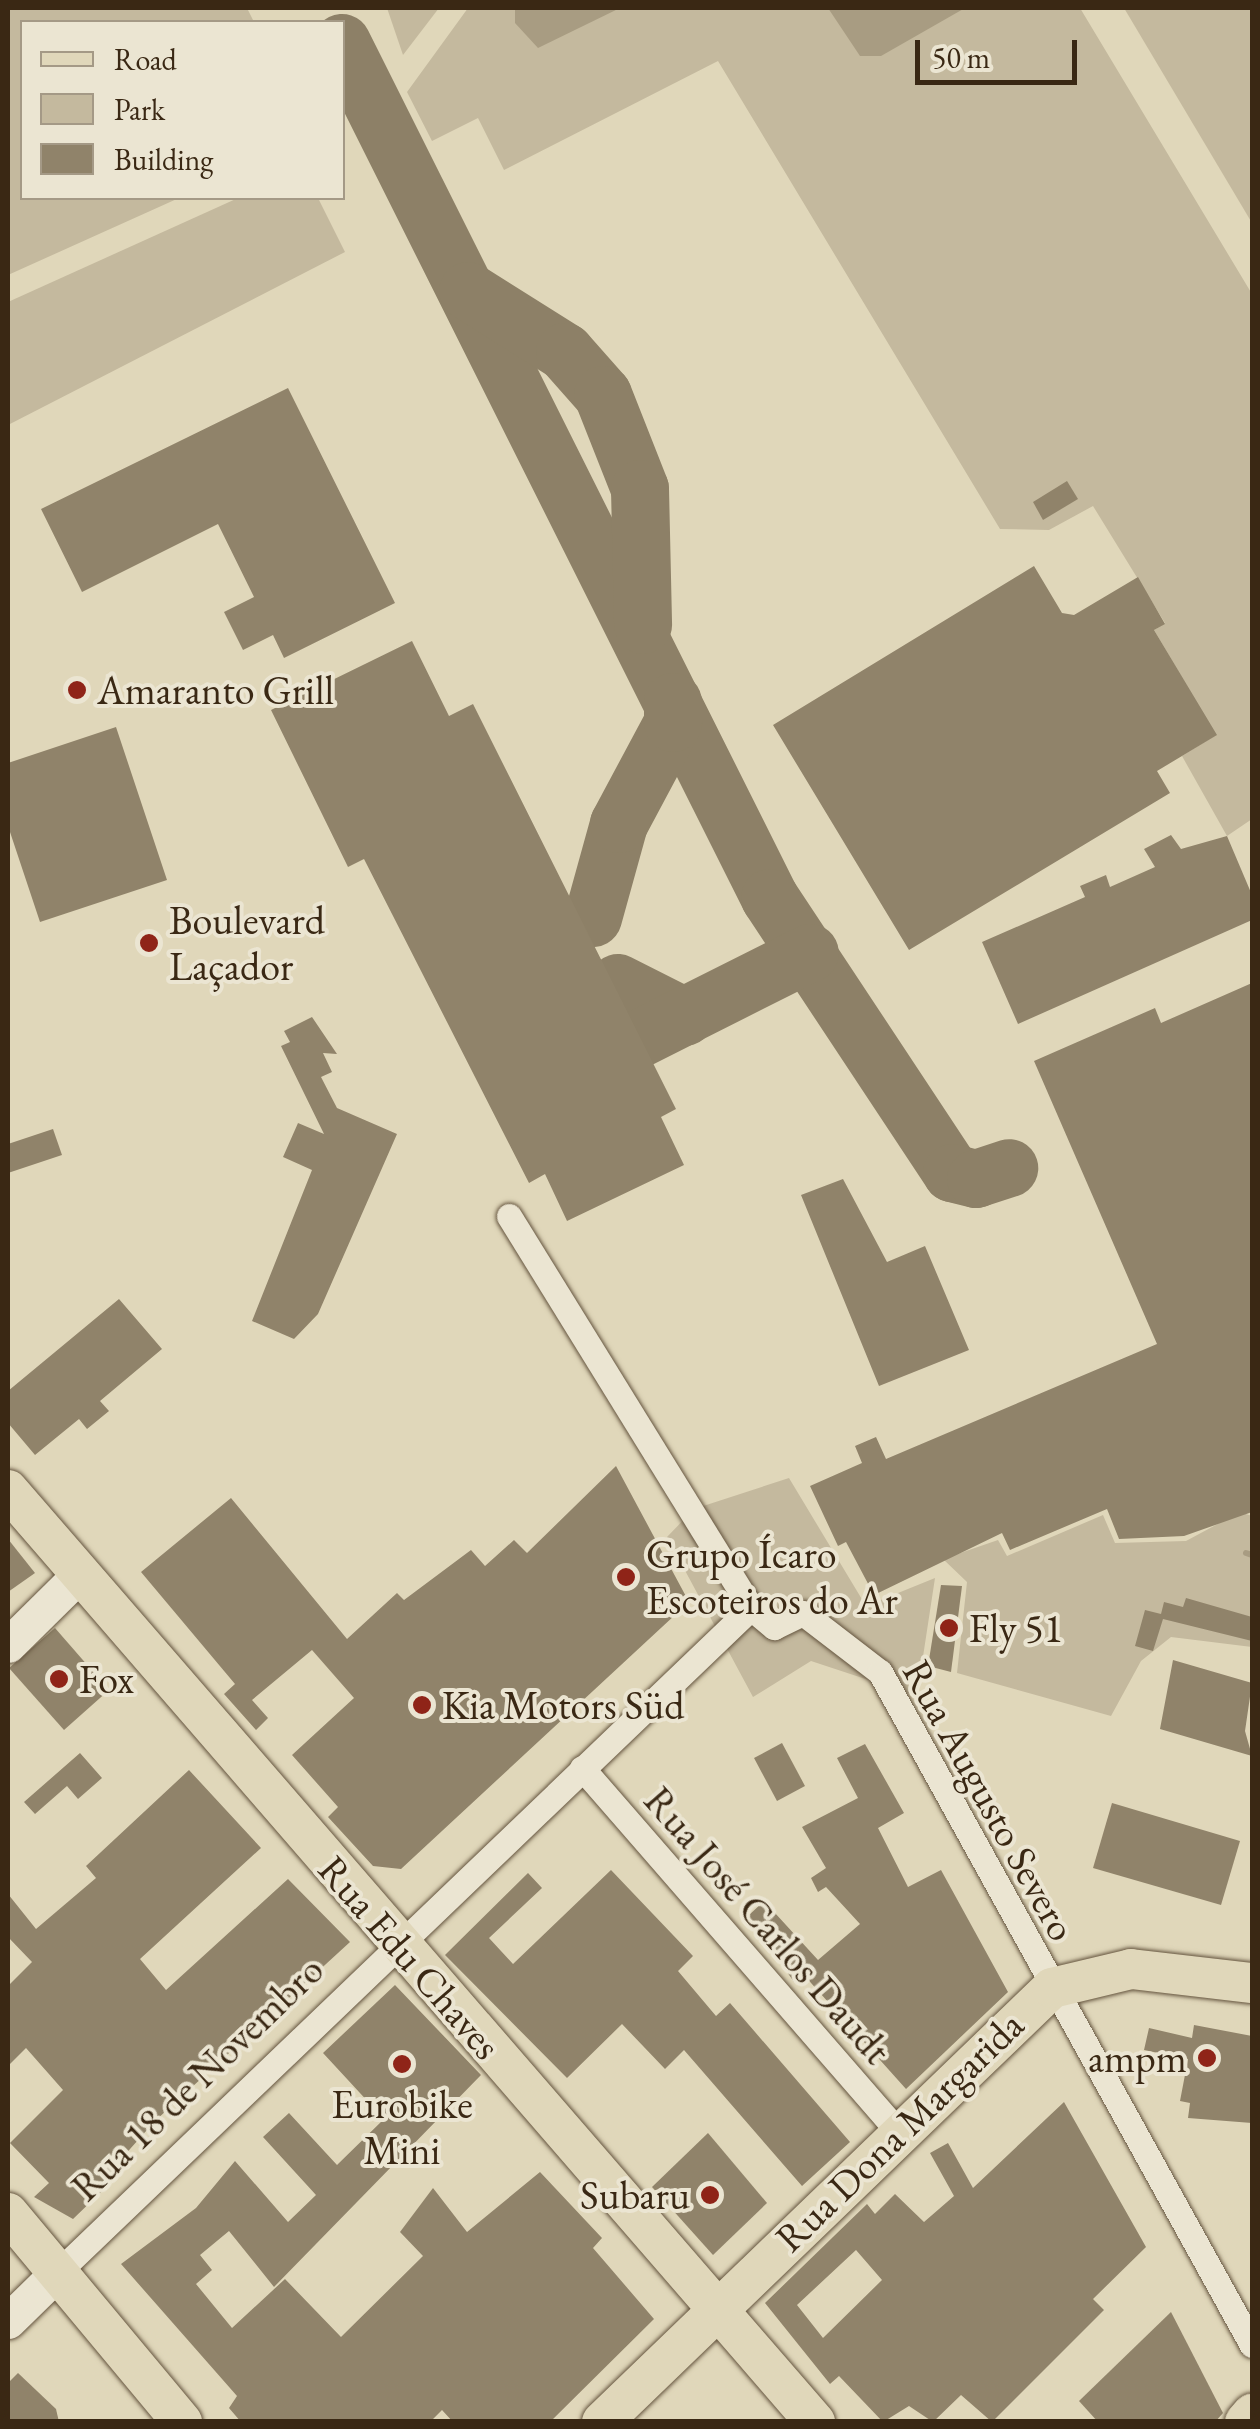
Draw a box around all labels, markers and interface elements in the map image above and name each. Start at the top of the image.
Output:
legend [20,20,345,200]
scale bar [920,20,1082,82]
text: 50 m [932,38,990,77]
text: Road [114,40,177,79]
text: Park [114,90,165,129]
text: Building [114,140,213,179]
place label: Amaranto Grill [97,666,334,714]
marker: Amaranto Grill [66,679,88,701]
place label: Boulevard Laçador [169,896,325,990]
marker: Boulevard Laçador [138,932,160,954]
place label: Grupo Ícaro Escoteiros do Ar [646,1530,898,1624]
marker: Grupo Ícaro Escoteiros do Ar [615,1566,637,1588]
place label: Fly 51 [969,1604,1063,1652]
marker: Fly 51 [938,1617,960,1639]
street label: Rua Augusto Severo [893,1651,1087,1949]
place label: Fox [79,1655,134,1703]
marker: Fox [48,1668,70,1690]
place label: Kia Motors Süd [442,1681,685,1729]
marker: Kia Motors Süd [411,1694,433,1716]
street label: Rua José Carlos Daudt [635,1777,901,2073]
street label: Rua Edu Chaves [309,1846,511,2068]
street label: Rua 18 de Novembro [61,1946,333,2210]
street label: Rua Dona Margarida [765,2001,1033,2261]
place label: ampm [1088,2034,1187,2082]
marker: ampm [1196,2047,1218,2069]
marker: Eurobike Mini [391,2053,413,2075]
place label: Eurobike Mini [331,2080,473,2174]
place label: Subaru [580,2171,690,2219]
marker: Subaru [699,2184,721,2206]

